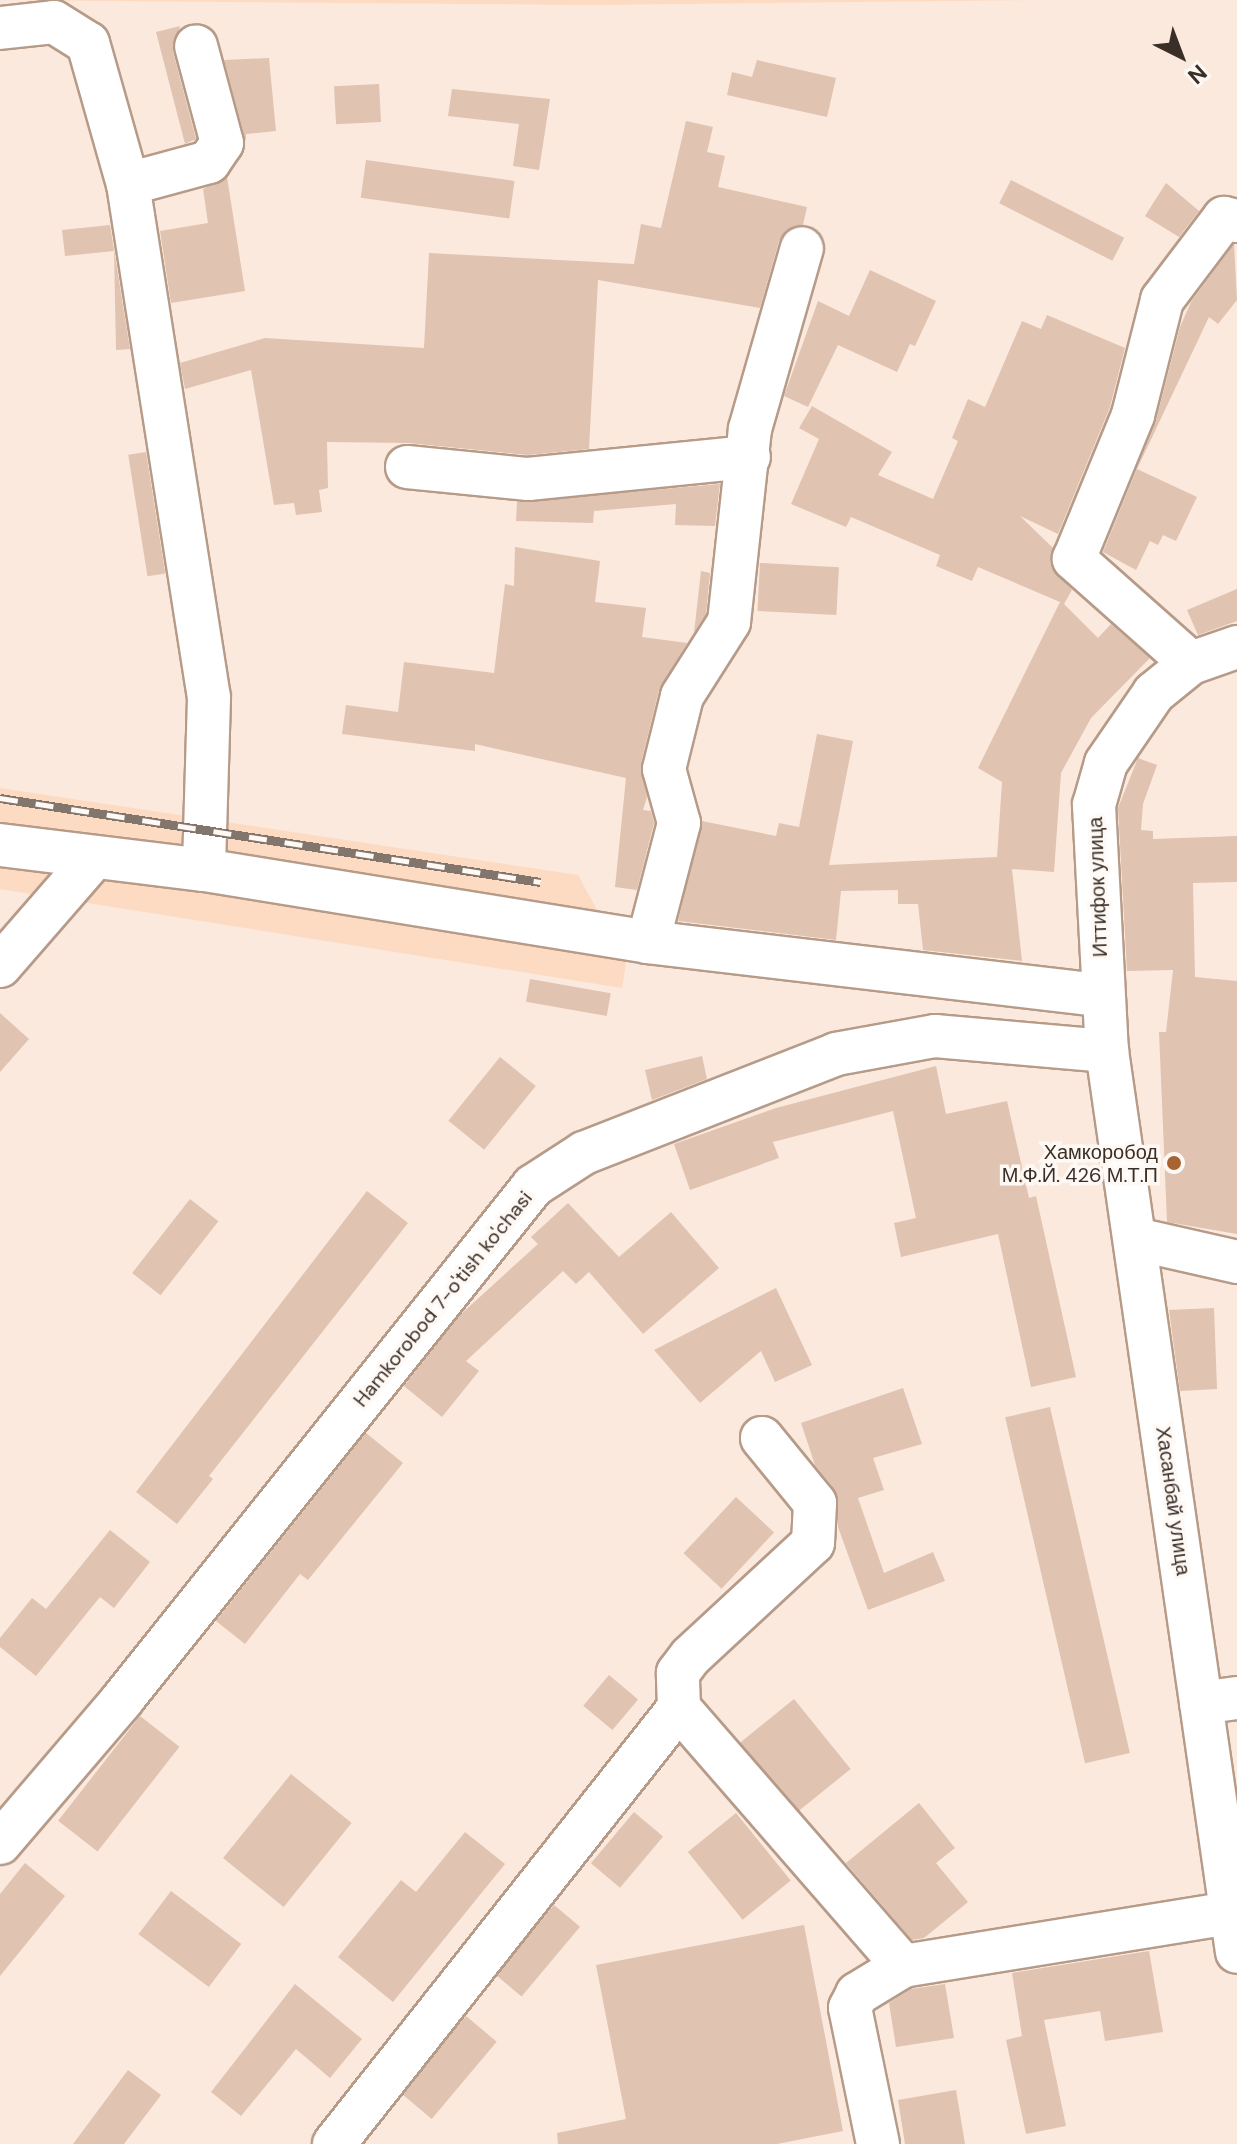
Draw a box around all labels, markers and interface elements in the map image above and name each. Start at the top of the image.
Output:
north arrow [1141,16,1221,96]
text: N [1182,58,1213,90]
street label: Иттифок улица [1084,816,1112,958]
place label: Хамкоробод М.Ф.Й. 426 М.Т.П [1002,1140,1158,1187]
marker: Хамкоробод М.Ф.Й. 426 М.Т.П [1165,1154,1183,1172]
street label: Hamkorobod 7-o'tish ko'chasi [349,1186,537,1412]
street label: Хасанбай улица [1151,1425,1195,1577]

